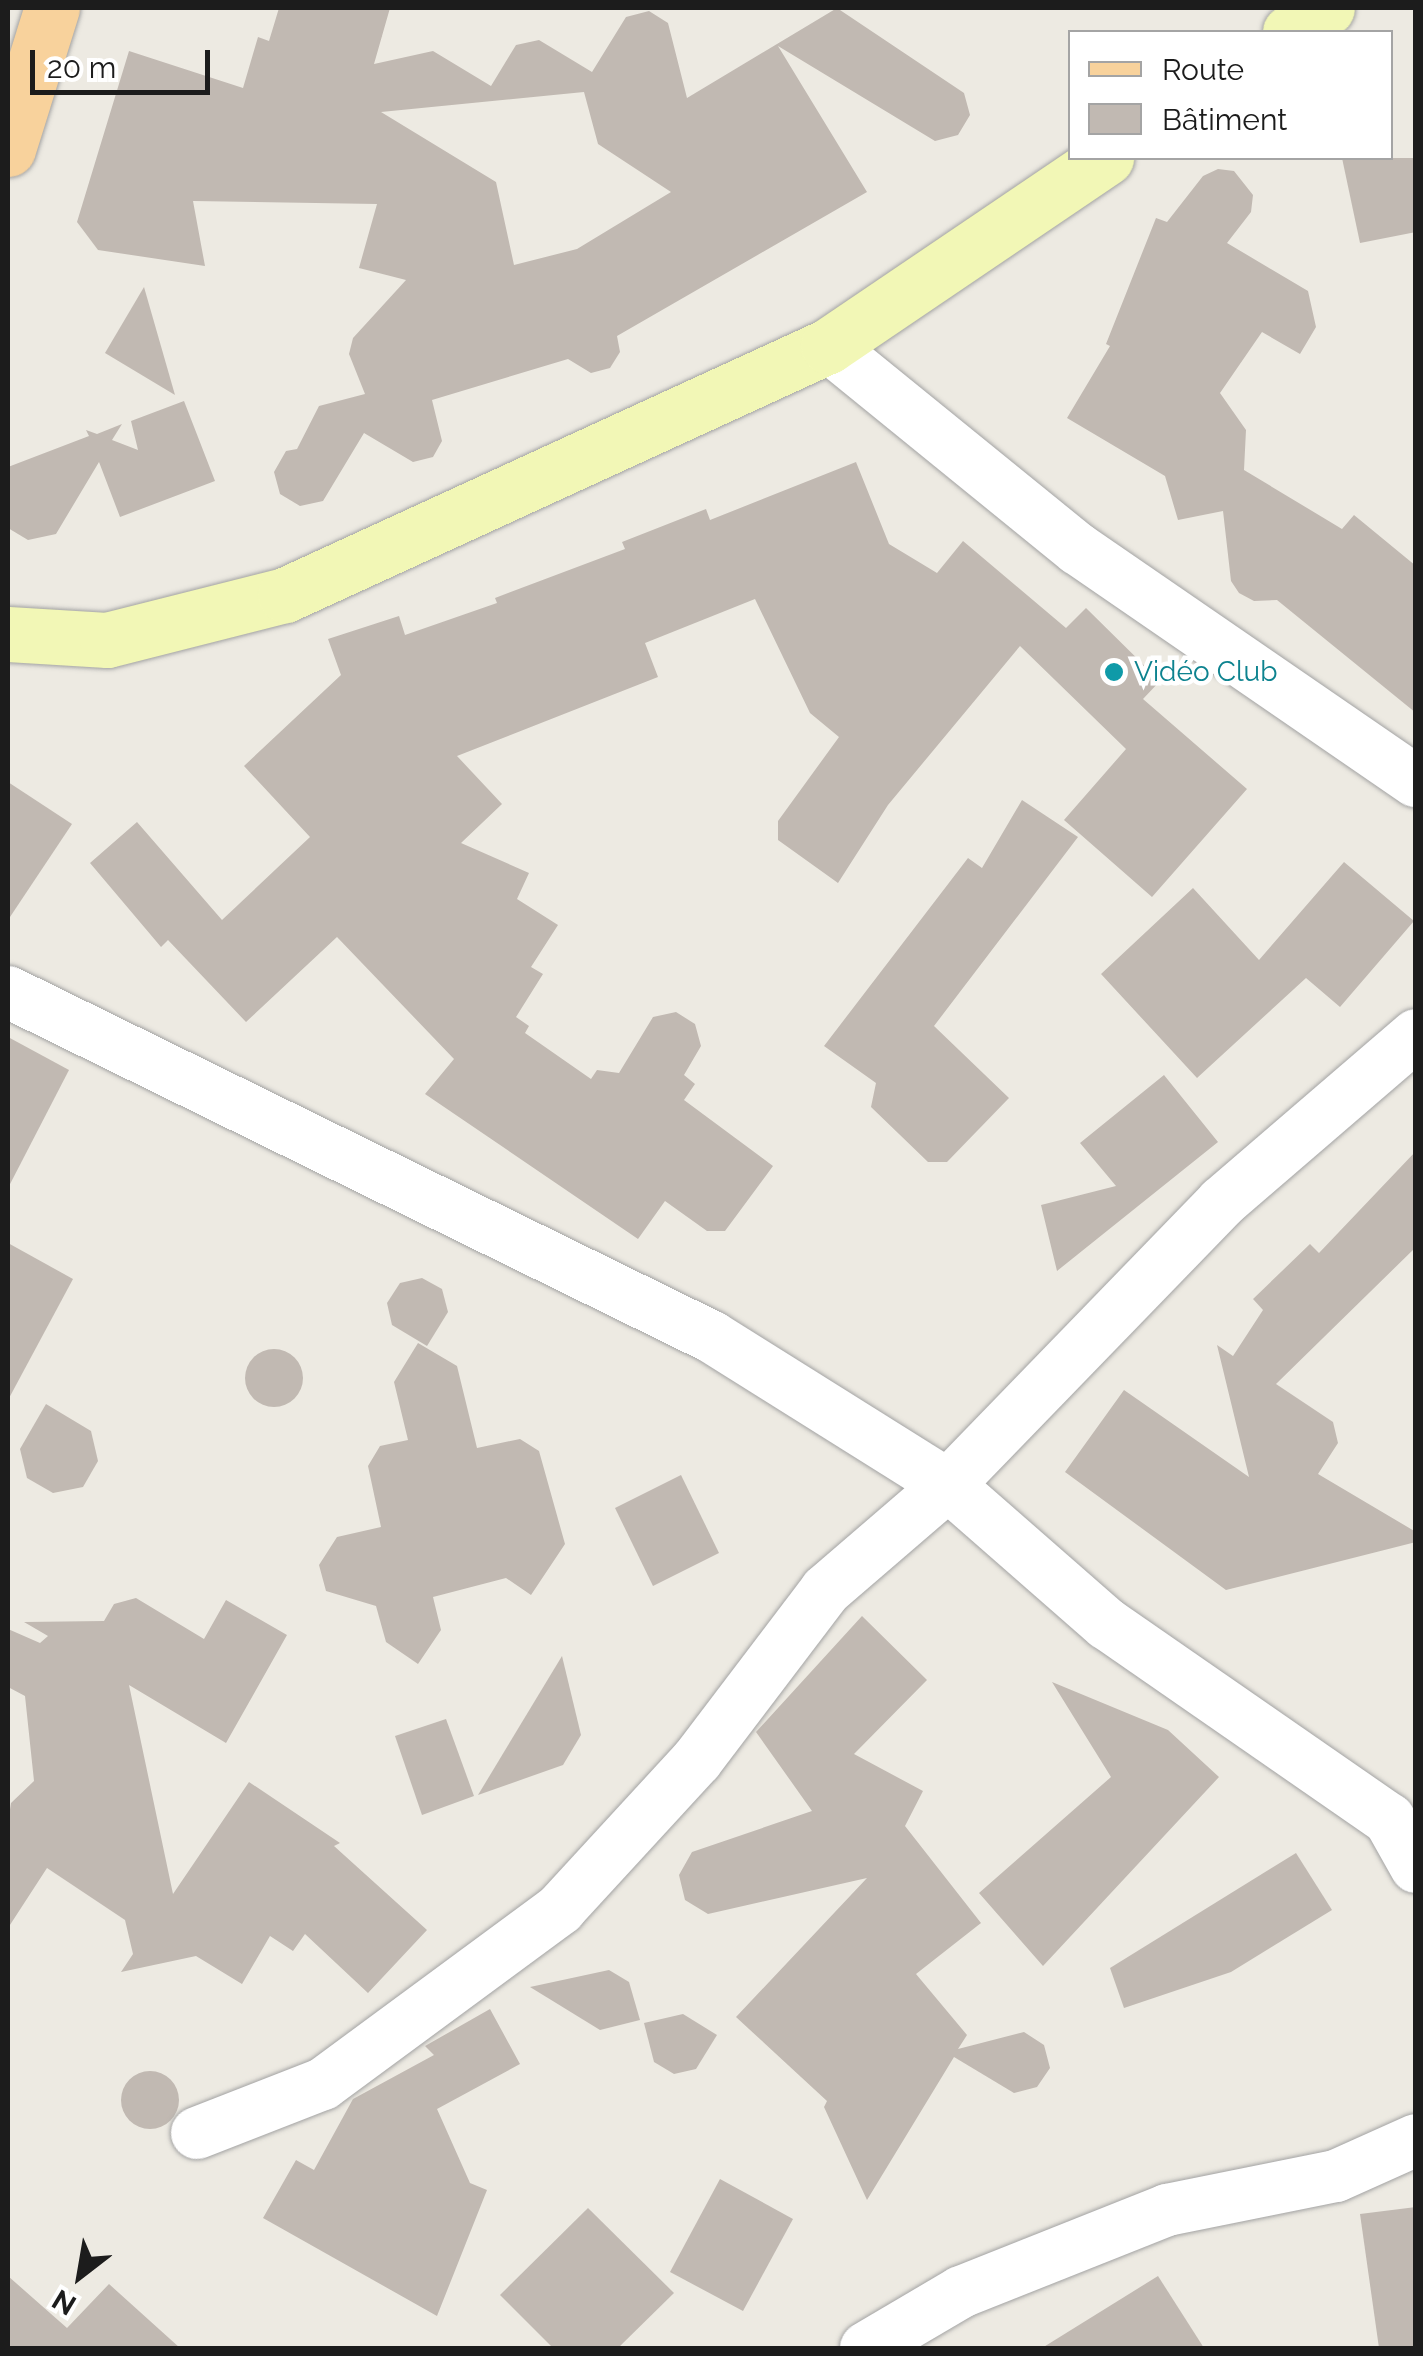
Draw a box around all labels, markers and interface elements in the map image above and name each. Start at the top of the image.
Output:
scale bar [35,30,215,92]
legend [1068,30,1393,160]
text: 20 m [47,50,116,85]
text: Route [1162,52,1244,87]
text: Bâtiment [1162,102,1287,137]
place label: Vidéo Club [1134,655,1277,689]
marker: Vidéo Club [1103,661,1125,683]
north arrow [30,2226,130,2326]
text: N [47,2282,82,2322]

